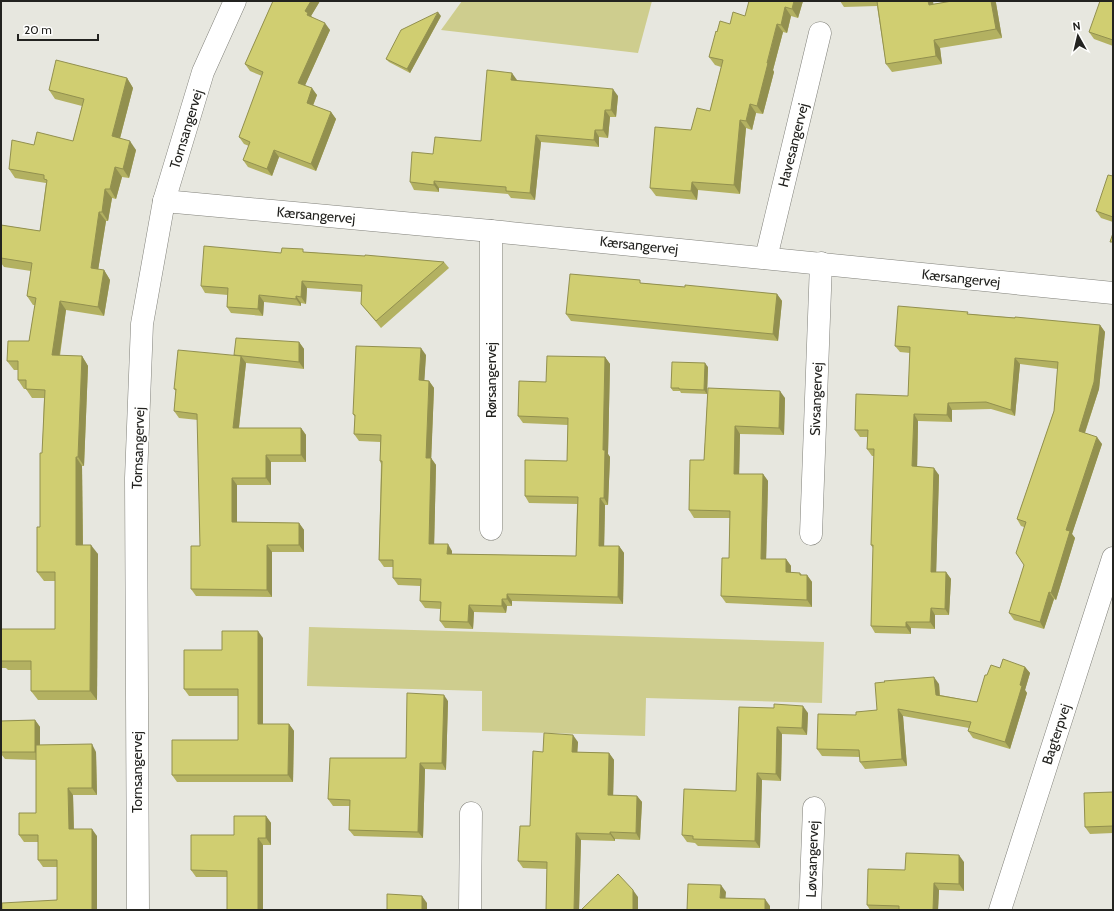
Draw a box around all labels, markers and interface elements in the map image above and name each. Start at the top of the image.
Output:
scale bar [18,16,98,42]
north arrow [1058,16,1098,56]
text: N [1072,19,1081,34]
text: 20 m [24,22,52,37]
street label: Tornsangervej [165,87,207,171]
street label: Havesangervej [774,101,812,189]
street label: Kærsangervej [276,203,356,227]
street label: Kærsangervej [599,232,679,258]
street label: Kærsangervej [921,265,1001,291]
street label: Rørsangervej [482,342,500,418]
street label: Sivsangervej [806,362,826,436]
street label: Tornsangervej [128,407,148,489]
street label: Bagterpvej [1038,701,1074,767]
street label: Tornsangervej [128,731,146,813]
street label: Løvsangervej [802,820,822,898]

